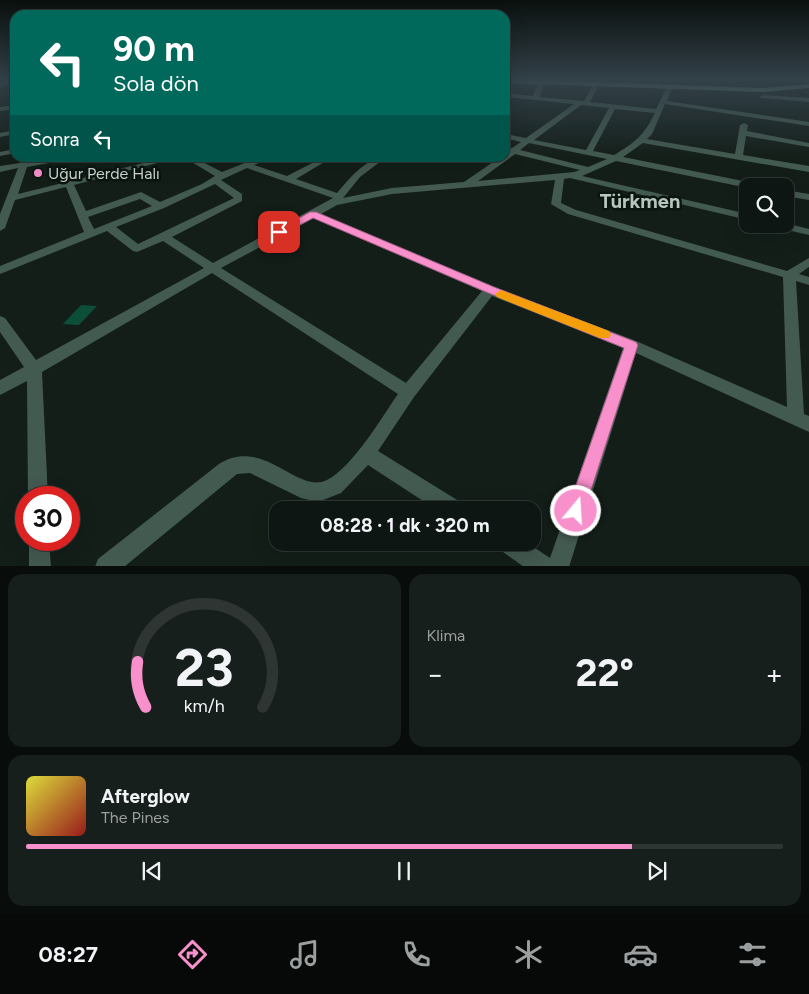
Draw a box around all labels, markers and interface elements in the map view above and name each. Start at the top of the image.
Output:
text: 90 m [113,28,195,70]
icon: left [30,30,95,95]
text: Sola dön [113,70,199,97]
icon: left [89,125,117,153]
text: Sonra [30,128,79,151]
place label: Uğur Perde Halı [48,164,160,183]
marker: Uğur Perde Halı [32,167,44,179]
map controls [739,178,794,233]
button: search [739,178,794,233]
district label: Türkmen [600,189,680,213]
pin [258,211,300,253]
icon: arrive [265,218,293,246]
position arrow [549,484,601,536]
speed limit sign: 30 [15,486,80,551]
text: 08:28 · 1 dk · 320 m [320,514,490,537]
text: Klima [427,626,465,645]
text: 23 [175,637,234,699]
text: 22° [576,650,634,696]
text: − [427,657,444,691]
text: + [766,657,783,691]
text: km/h [184,695,225,716]
text: Afterglow [101,785,190,808]
text: The Pines [101,808,170,827]
icon: previous [138,857,166,885]
icon: pause [390,857,418,885]
icon: next [643,857,671,885]
icon: directions [175,937,210,972]
icon: music [287,937,322,972]
icon: phone [399,937,434,972]
icon: climate [511,937,546,972]
icon: car [623,937,658,972]
icon: filters [735,937,770,972]
text: 08:27 [39,941,98,968]

